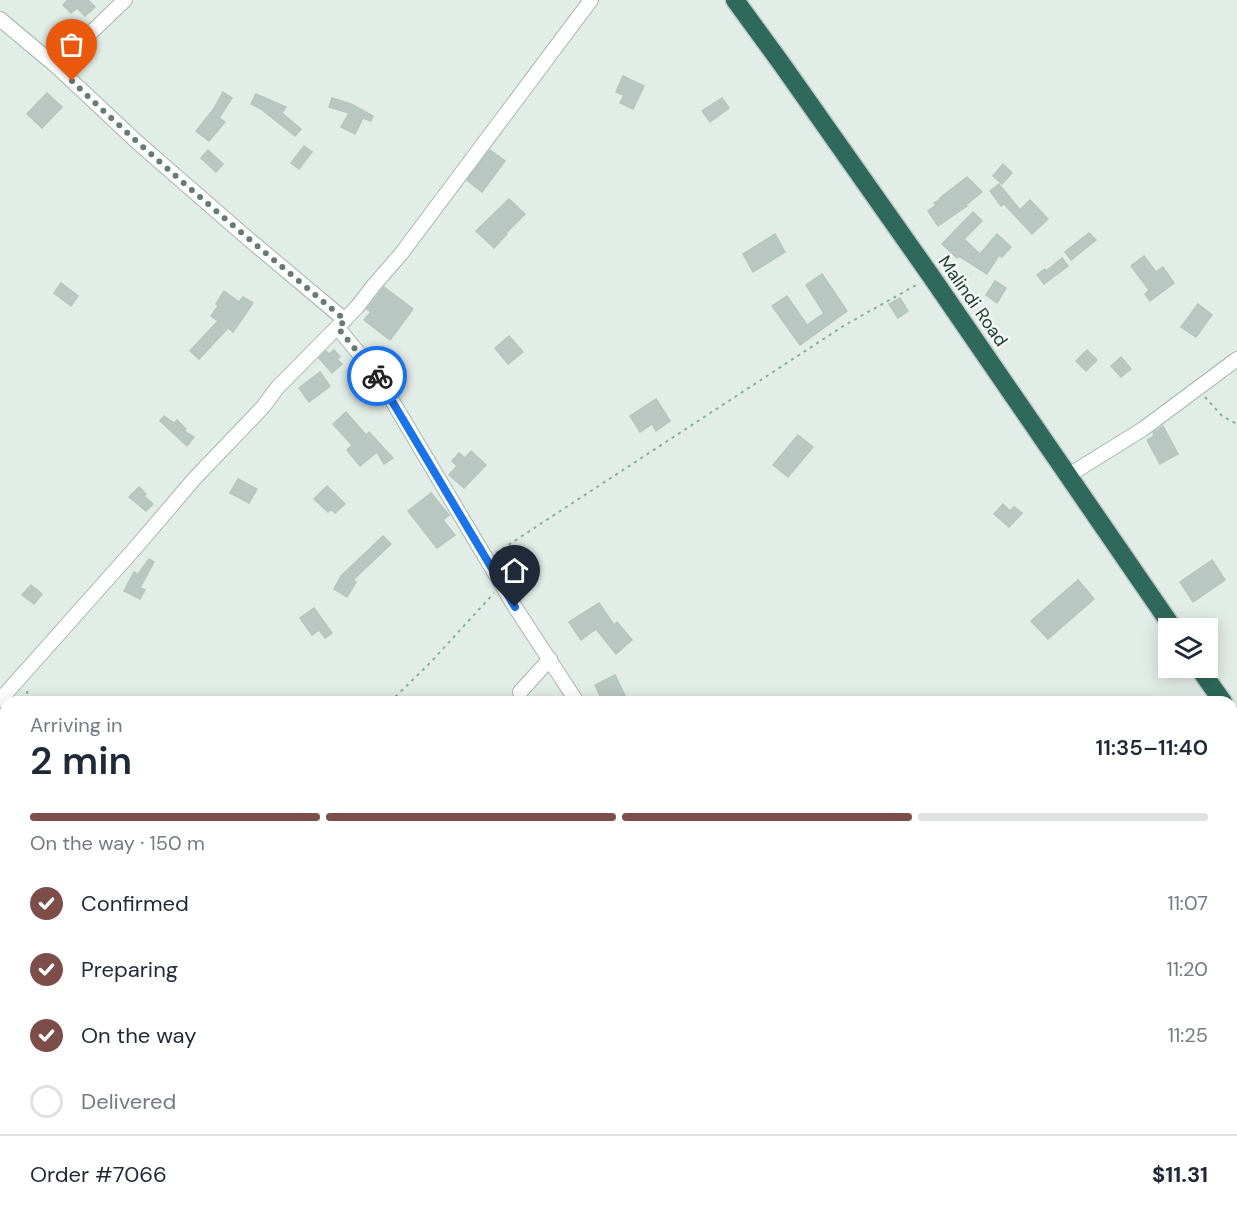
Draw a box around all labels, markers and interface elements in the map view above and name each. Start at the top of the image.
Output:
pin [46,19,97,81]
icon: bag [55,28,88,61]
street label: Malindi Road [933,251,1013,351]
courier [347,346,407,406]
icon: bike [361,360,394,393]
pin [489,545,540,607]
icon: home [498,554,531,587]
map controls [1158,618,1218,678]
button: layers [1158,618,1218,678]
text: Arriving in [30,712,122,738]
text: 11:35–11:40 [1096,733,1208,762]
text: 2 min [30,735,132,786]
text: On the way · 150 m [30,830,205,856]
icon: check [30,887,63,920]
text: Confirmed [81,889,189,918]
text: 11:07 [1167,890,1208,916]
icon: check [30,953,63,986]
text: Preparing [81,955,178,984]
text: 11:20 [1166,956,1208,982]
icon: check [30,1019,63,1052]
text: On the way [81,1021,196,1050]
text: 11:25 [1168,1022,1208,1048]
text: Delivered [81,1087,176,1116]
text: Order #7066 [30,1160,167,1189]
text: $11.31 [1152,1160,1208,1189]

